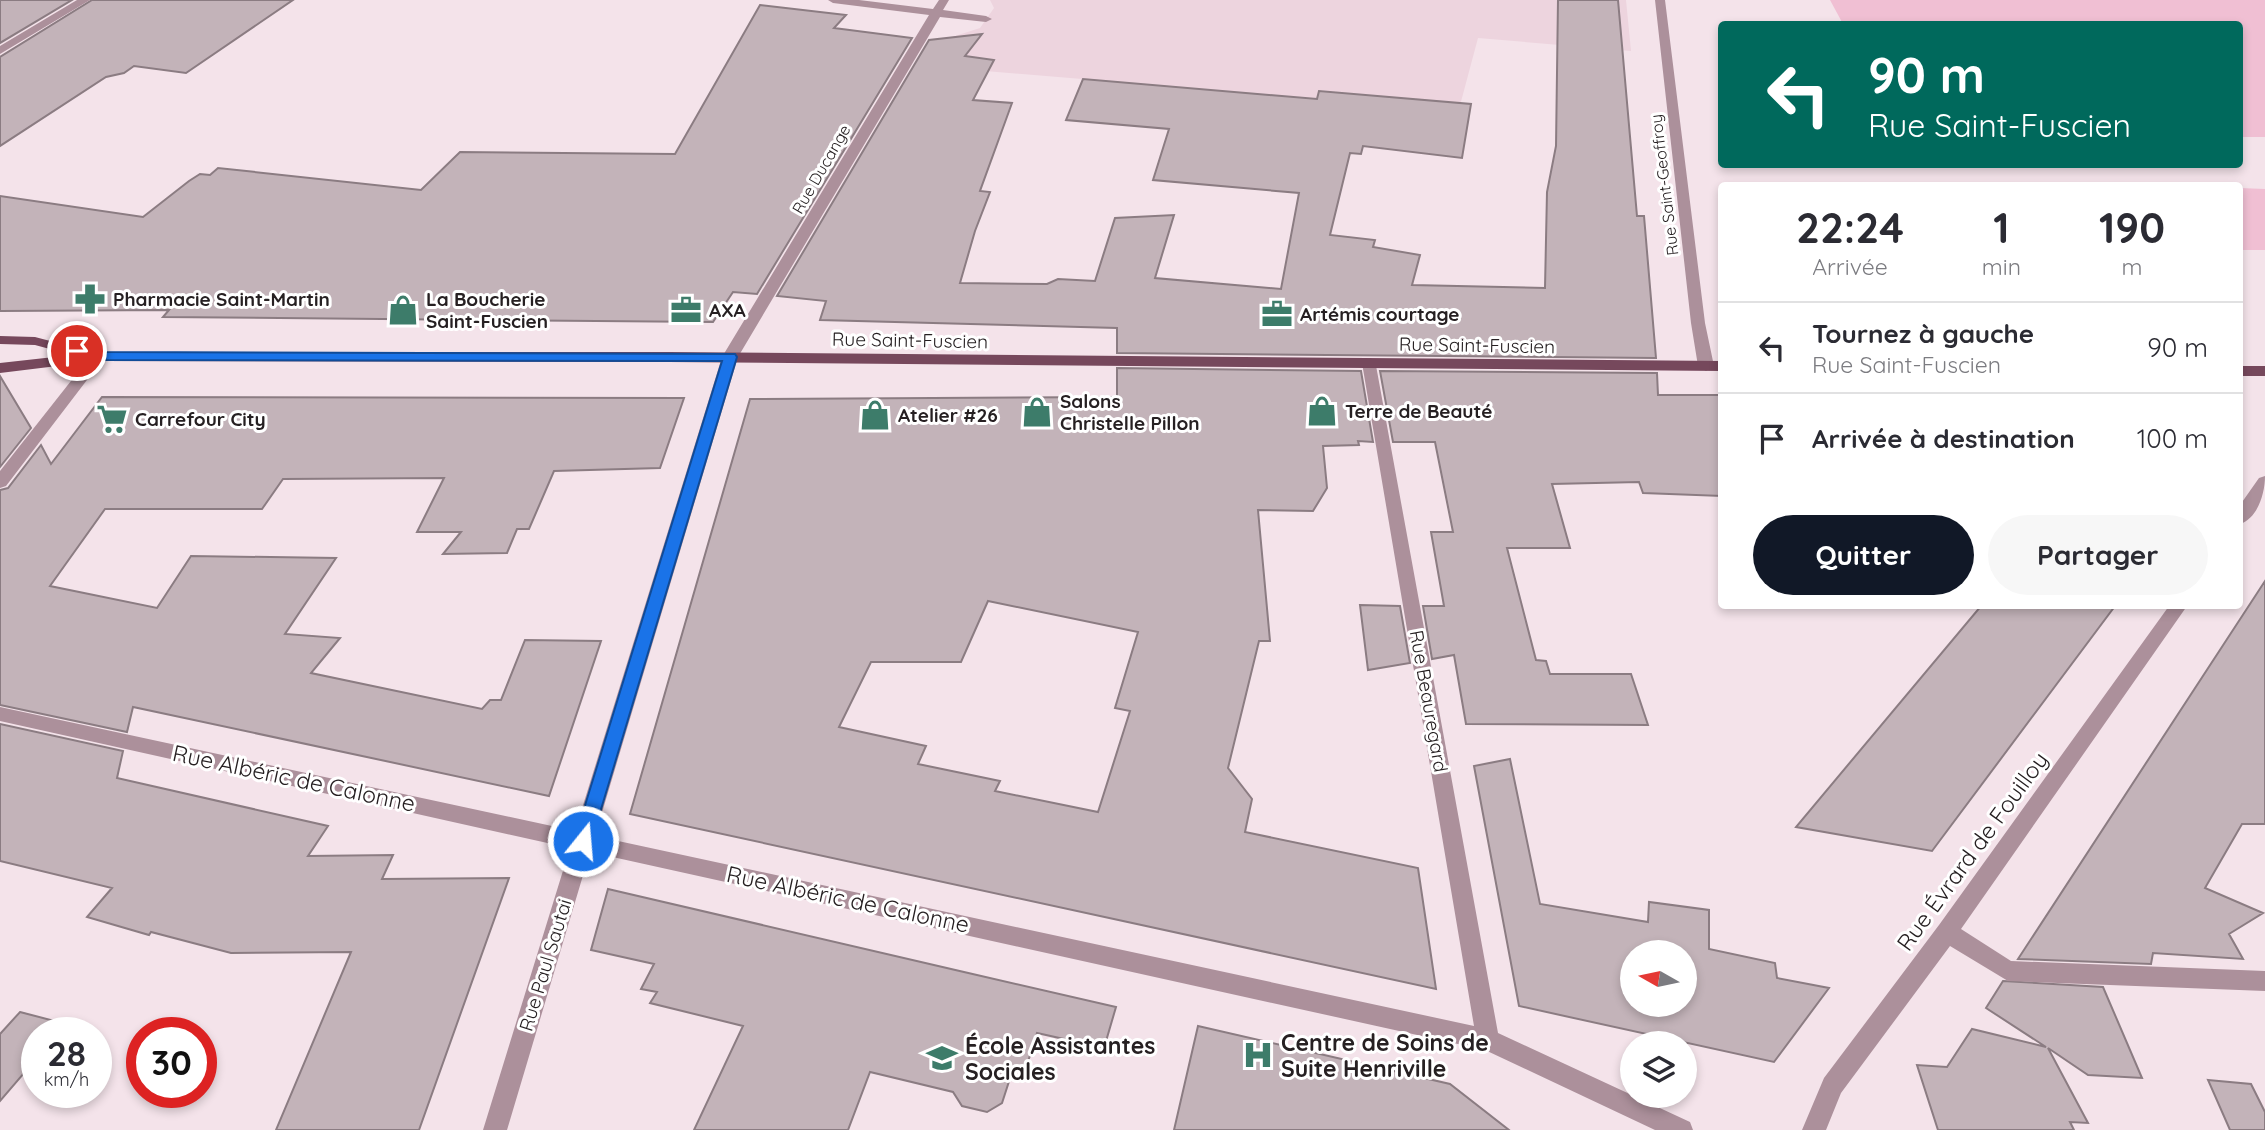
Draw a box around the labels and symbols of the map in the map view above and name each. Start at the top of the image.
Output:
street label: Rue Saint-Geoffroy [1645,113,1683,257]
street label: Rue Ducange [787,121,855,217]
pharmacy icon: Pharmacie Saint-Martin [73,282,107,316]
place label: Pharmacie Saint-Martin [113,287,330,311]
place label: La Boucherie Saint-Fuscien [426,287,548,333]
shop icon: La Boucherie Saint-Fuscien [386,293,420,327]
office icon: AXA [669,293,703,327]
office icon: Artémis courtage [1260,297,1294,331]
place label: AXA [709,298,746,322]
place label: Artémis courtage [1300,302,1460,326]
pin [47,321,107,381]
street label: Rue Saint-Fuscien [832,327,988,353]
street label: Rue Saint-Fuscien [1399,332,1555,358]
place label: Salons Christelle Pillon [1060,389,1200,435]
shop icon: Terre de Beauté [1305,394,1339,428]
shop icon: Salons Christelle Pillon [1020,395,1054,429]
shop icon: Atelier #26 [858,398,892,432]
place label: Terre de Beauté [1345,399,1492,423]
supermarket icon: Carrefour City [95,402,129,436]
place label: Atelier #26 [898,403,998,427]
place label: Carrefour City [135,407,266,431]
street label: Rue Beauregard [1405,628,1453,774]
street label: Rue Albéric de Calonne [170,738,418,818]
street label: Rue Évrard de Fouilloy [1890,746,2054,956]
position arrow [546,804,620,878]
street label: Rue Albéric de Calonne [724,859,972,939]
street label: Rue Paul Sautai [513,896,577,1034]
north arrow [1620,940,1698,1017]
speed limit sign: 30 [126,1017,217,1108]
place label: Centre de Soins de Suite Henriville [1281,1028,1489,1083]
place label: École Assistantes Sociales [965,1031,1155,1086]
hospital icon: Centre de Soins de Suite Henriville [1241,1038,1275,1072]
school or university icon: École Assistantes Sociales [925,1041,959,1075]

